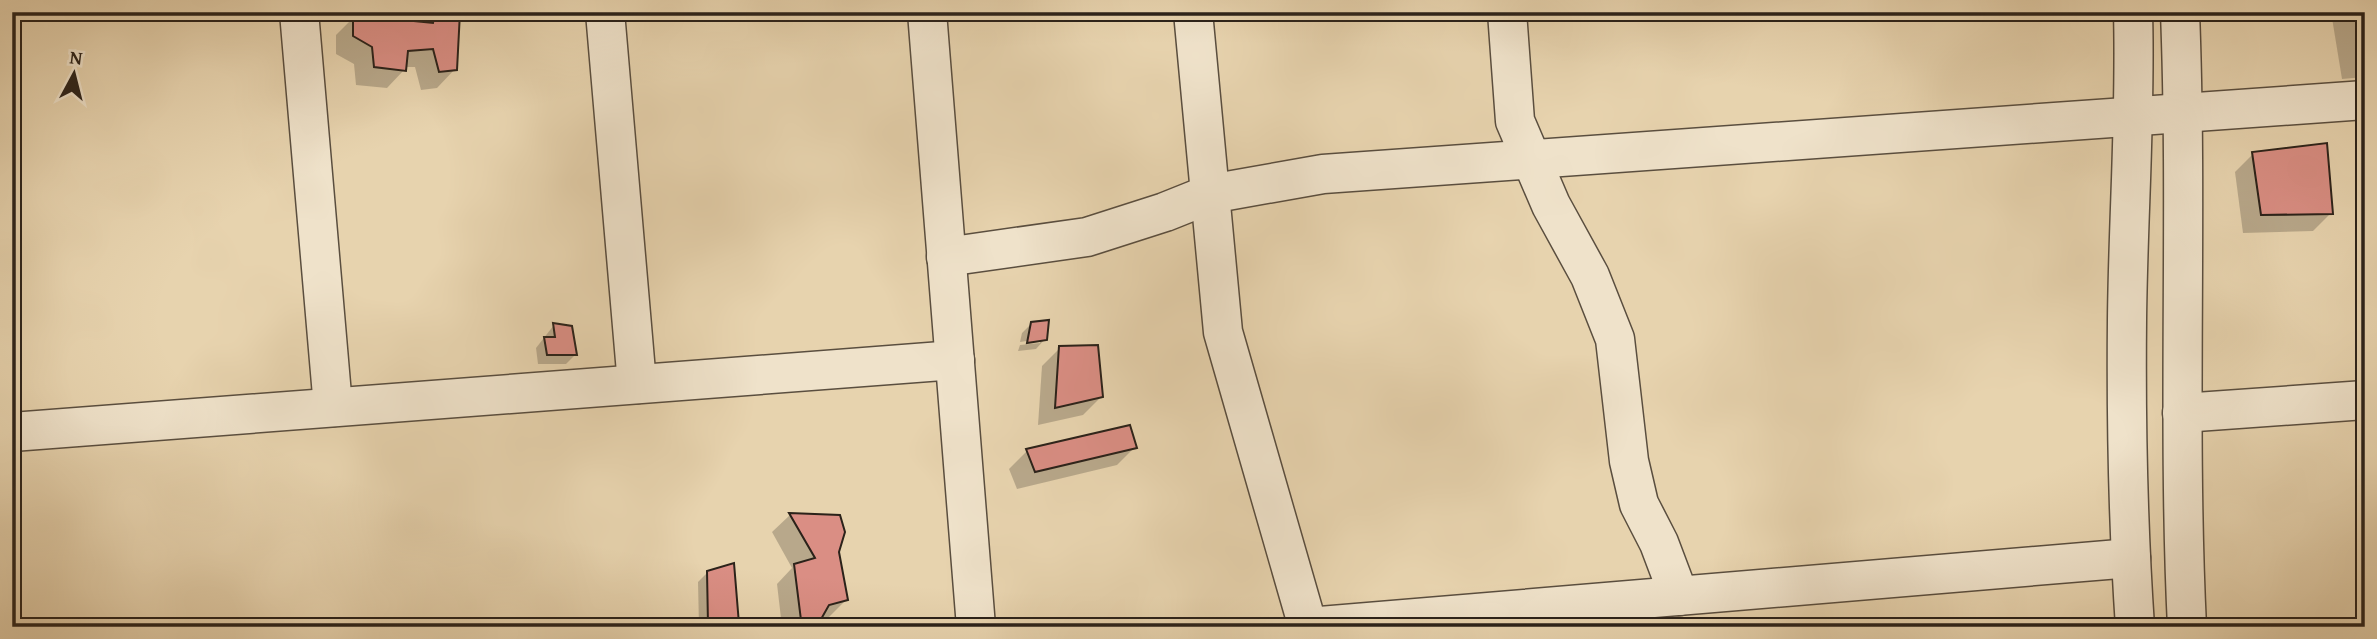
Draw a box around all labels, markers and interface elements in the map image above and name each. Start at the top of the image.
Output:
north arrow [38,38,108,108]
text: N [68,42,84,72]

